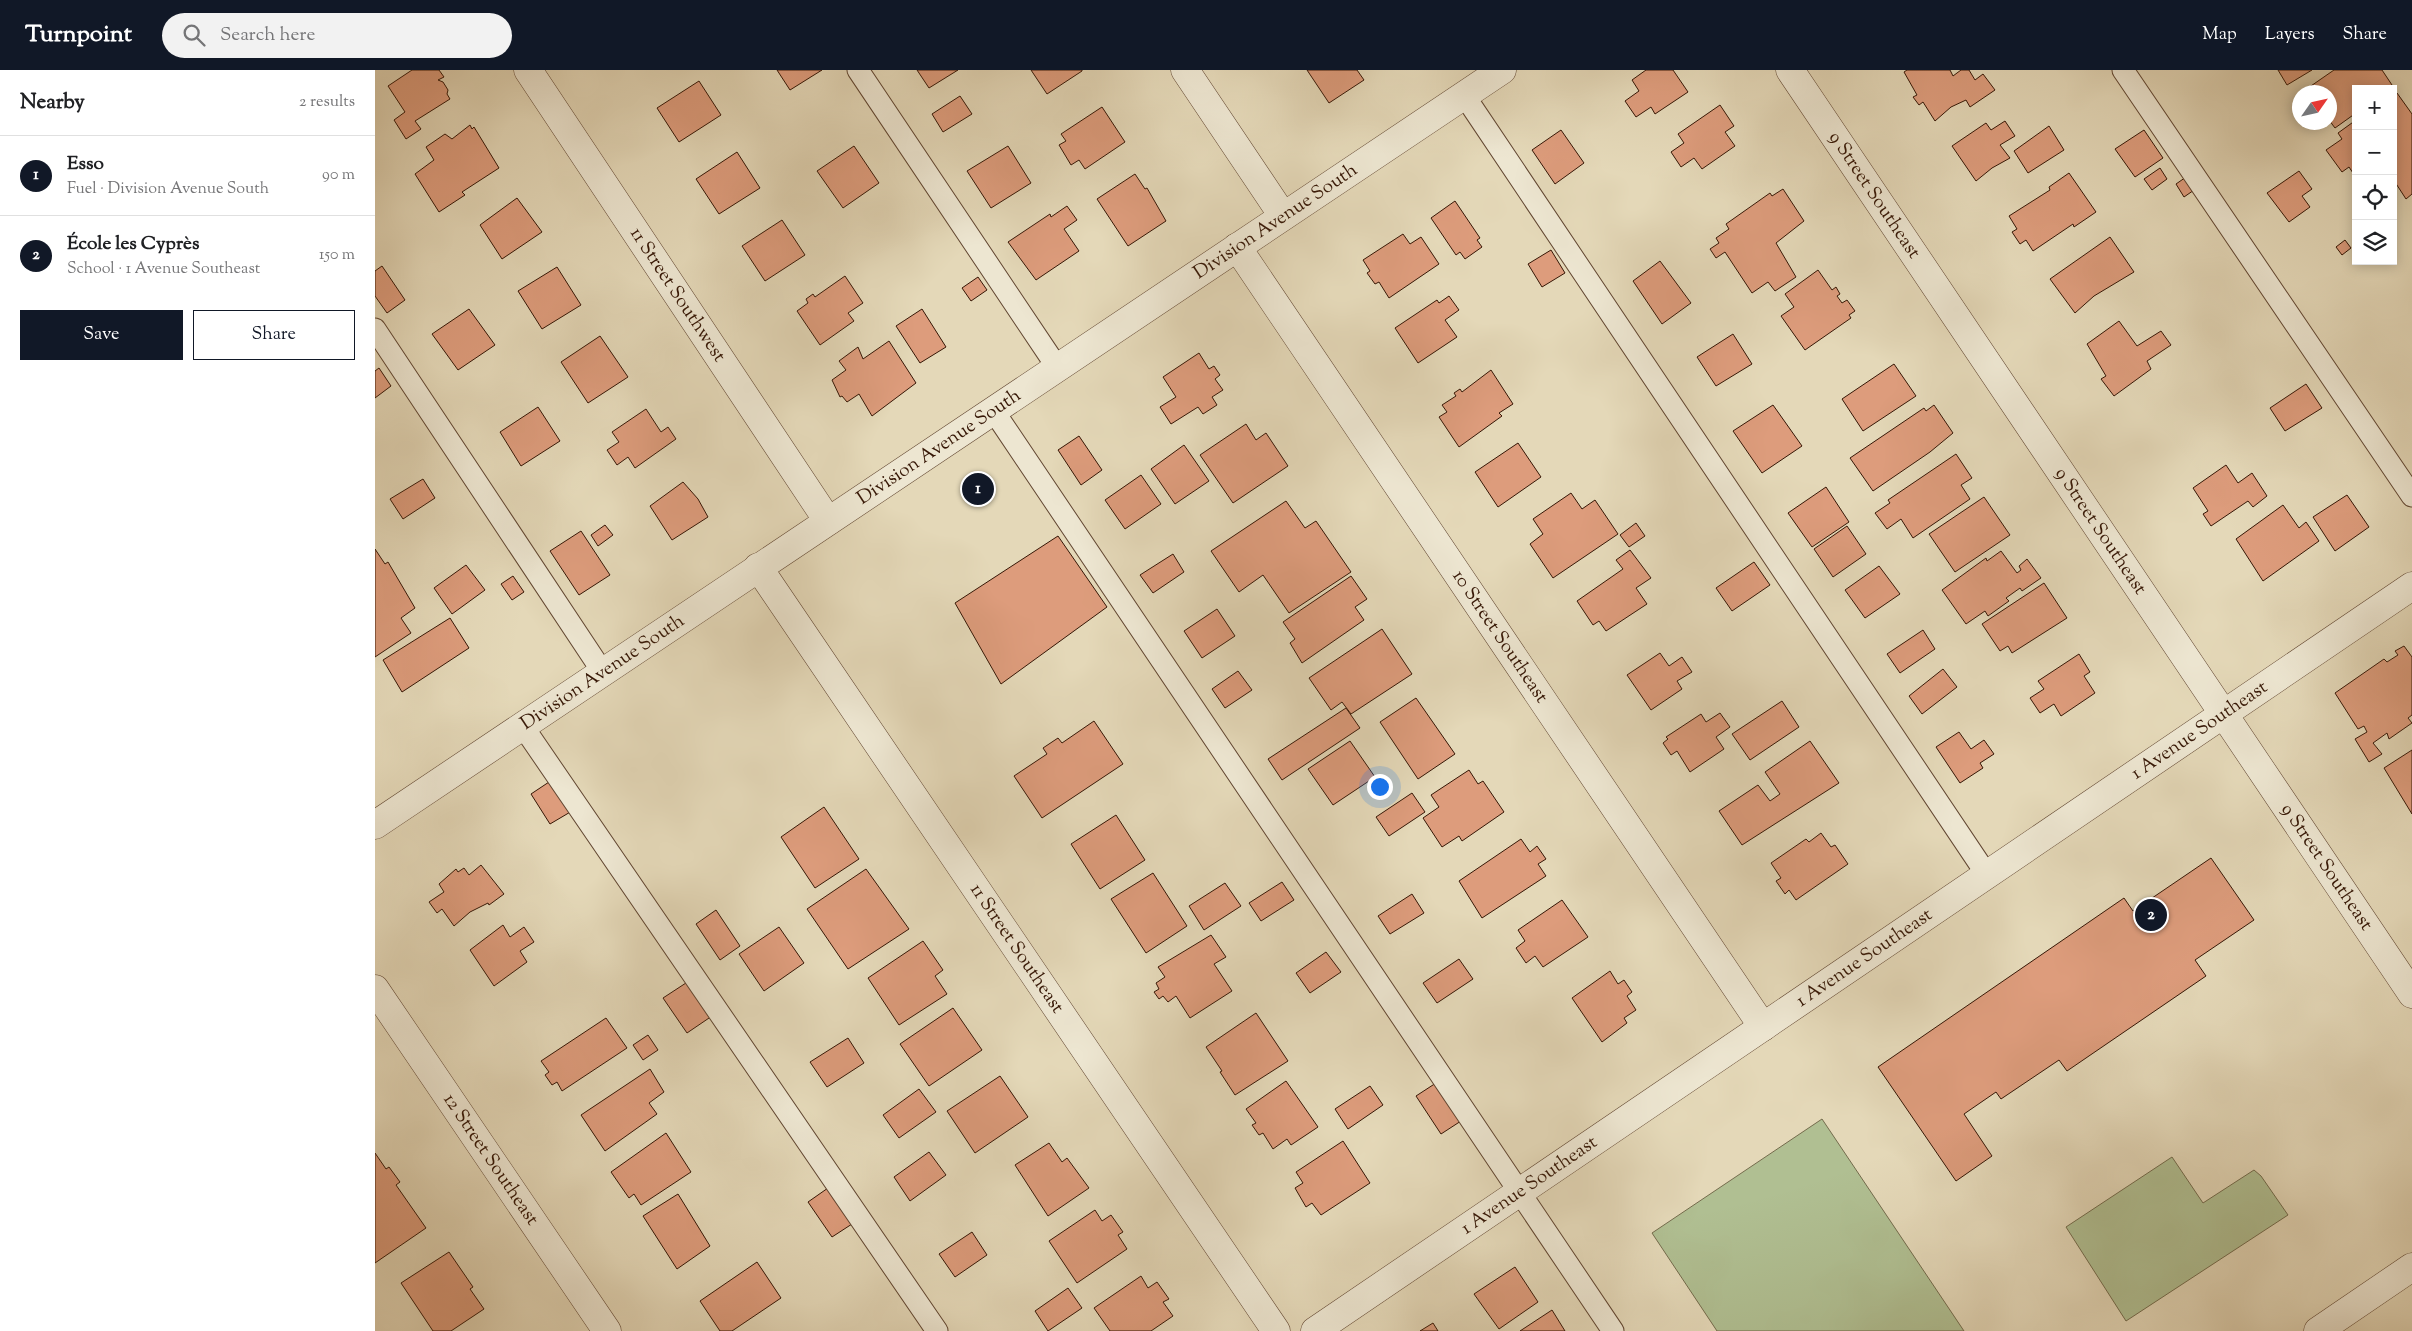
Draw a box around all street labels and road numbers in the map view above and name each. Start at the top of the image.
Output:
street label: 9 Street Southeast [1822,126,1927,265]
street label: Division Avenue South [1188,157,1363,286]
street label: 11 Street Southwest [623,222,732,368]
street label: Division Avenue South [852,382,1026,512]
street label: 9 Street Southeast [2048,462,2153,601]
street label: 10 Street Southeast [1445,565,1555,709]
street label: Division Avenue South [515,608,690,737]
street label: 1 Avenue Southeast [2126,674,2273,786]
street label: 9 Street Southeast [2274,798,2380,937]
street label: 11 Street Southeast [963,878,1071,1019]
street label: 1 Avenue Southeast [1791,902,1938,1014]
street label: 12 Street Southeast [436,1088,545,1231]
street label: 1 Avenue Southeast [1456,1129,1603,1242]

